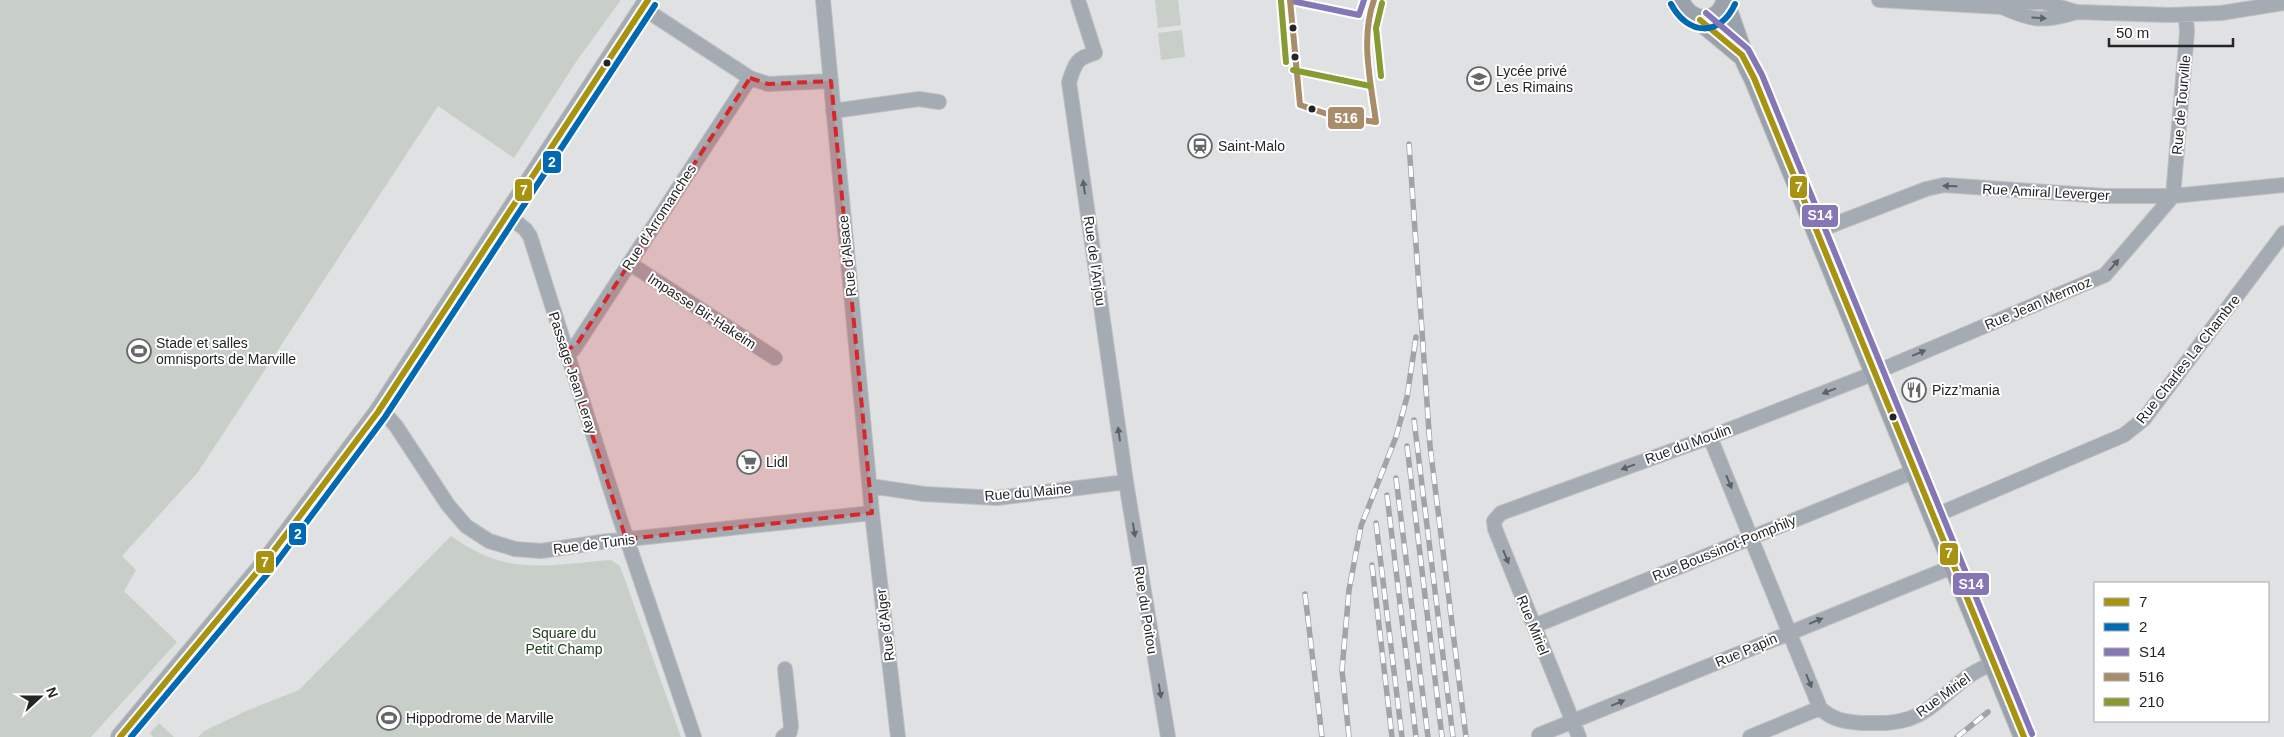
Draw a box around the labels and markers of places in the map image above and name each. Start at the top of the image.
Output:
unlabelled marker [1288,23,1298,33]
unlabelled marker [1290,52,1300,62]
unlabelled marker [602,58,612,68]
place label: Lycée privé Les Rimains [1496,63,1573,95]
school or university icon: Lycée privé Les Rimains [1466,66,1492,92]
unlabelled marker [1307,104,1317,114]
station icon: Saint-Malo [1187,133,1213,159]
place label: Saint-Malo [1218,138,1285,154]
place label: Stade et salles omnisports de Marville [156,335,296,367]
sports icon: Stade et salles omnisports de Marville [126,338,152,364]
restaurant icon: Pizz’mania [1901,377,1927,403]
place label: Pizz’mania [1932,382,2000,398]
unlabelled marker [1888,412,1898,422]
supermarket icon: Lidl [736,449,762,475]
place label: Lidl [766,454,788,470]
sports icon: Hippodrome de Marville [376,705,402,731]
place label: Hippodrome de Marville [406,710,554,726]

